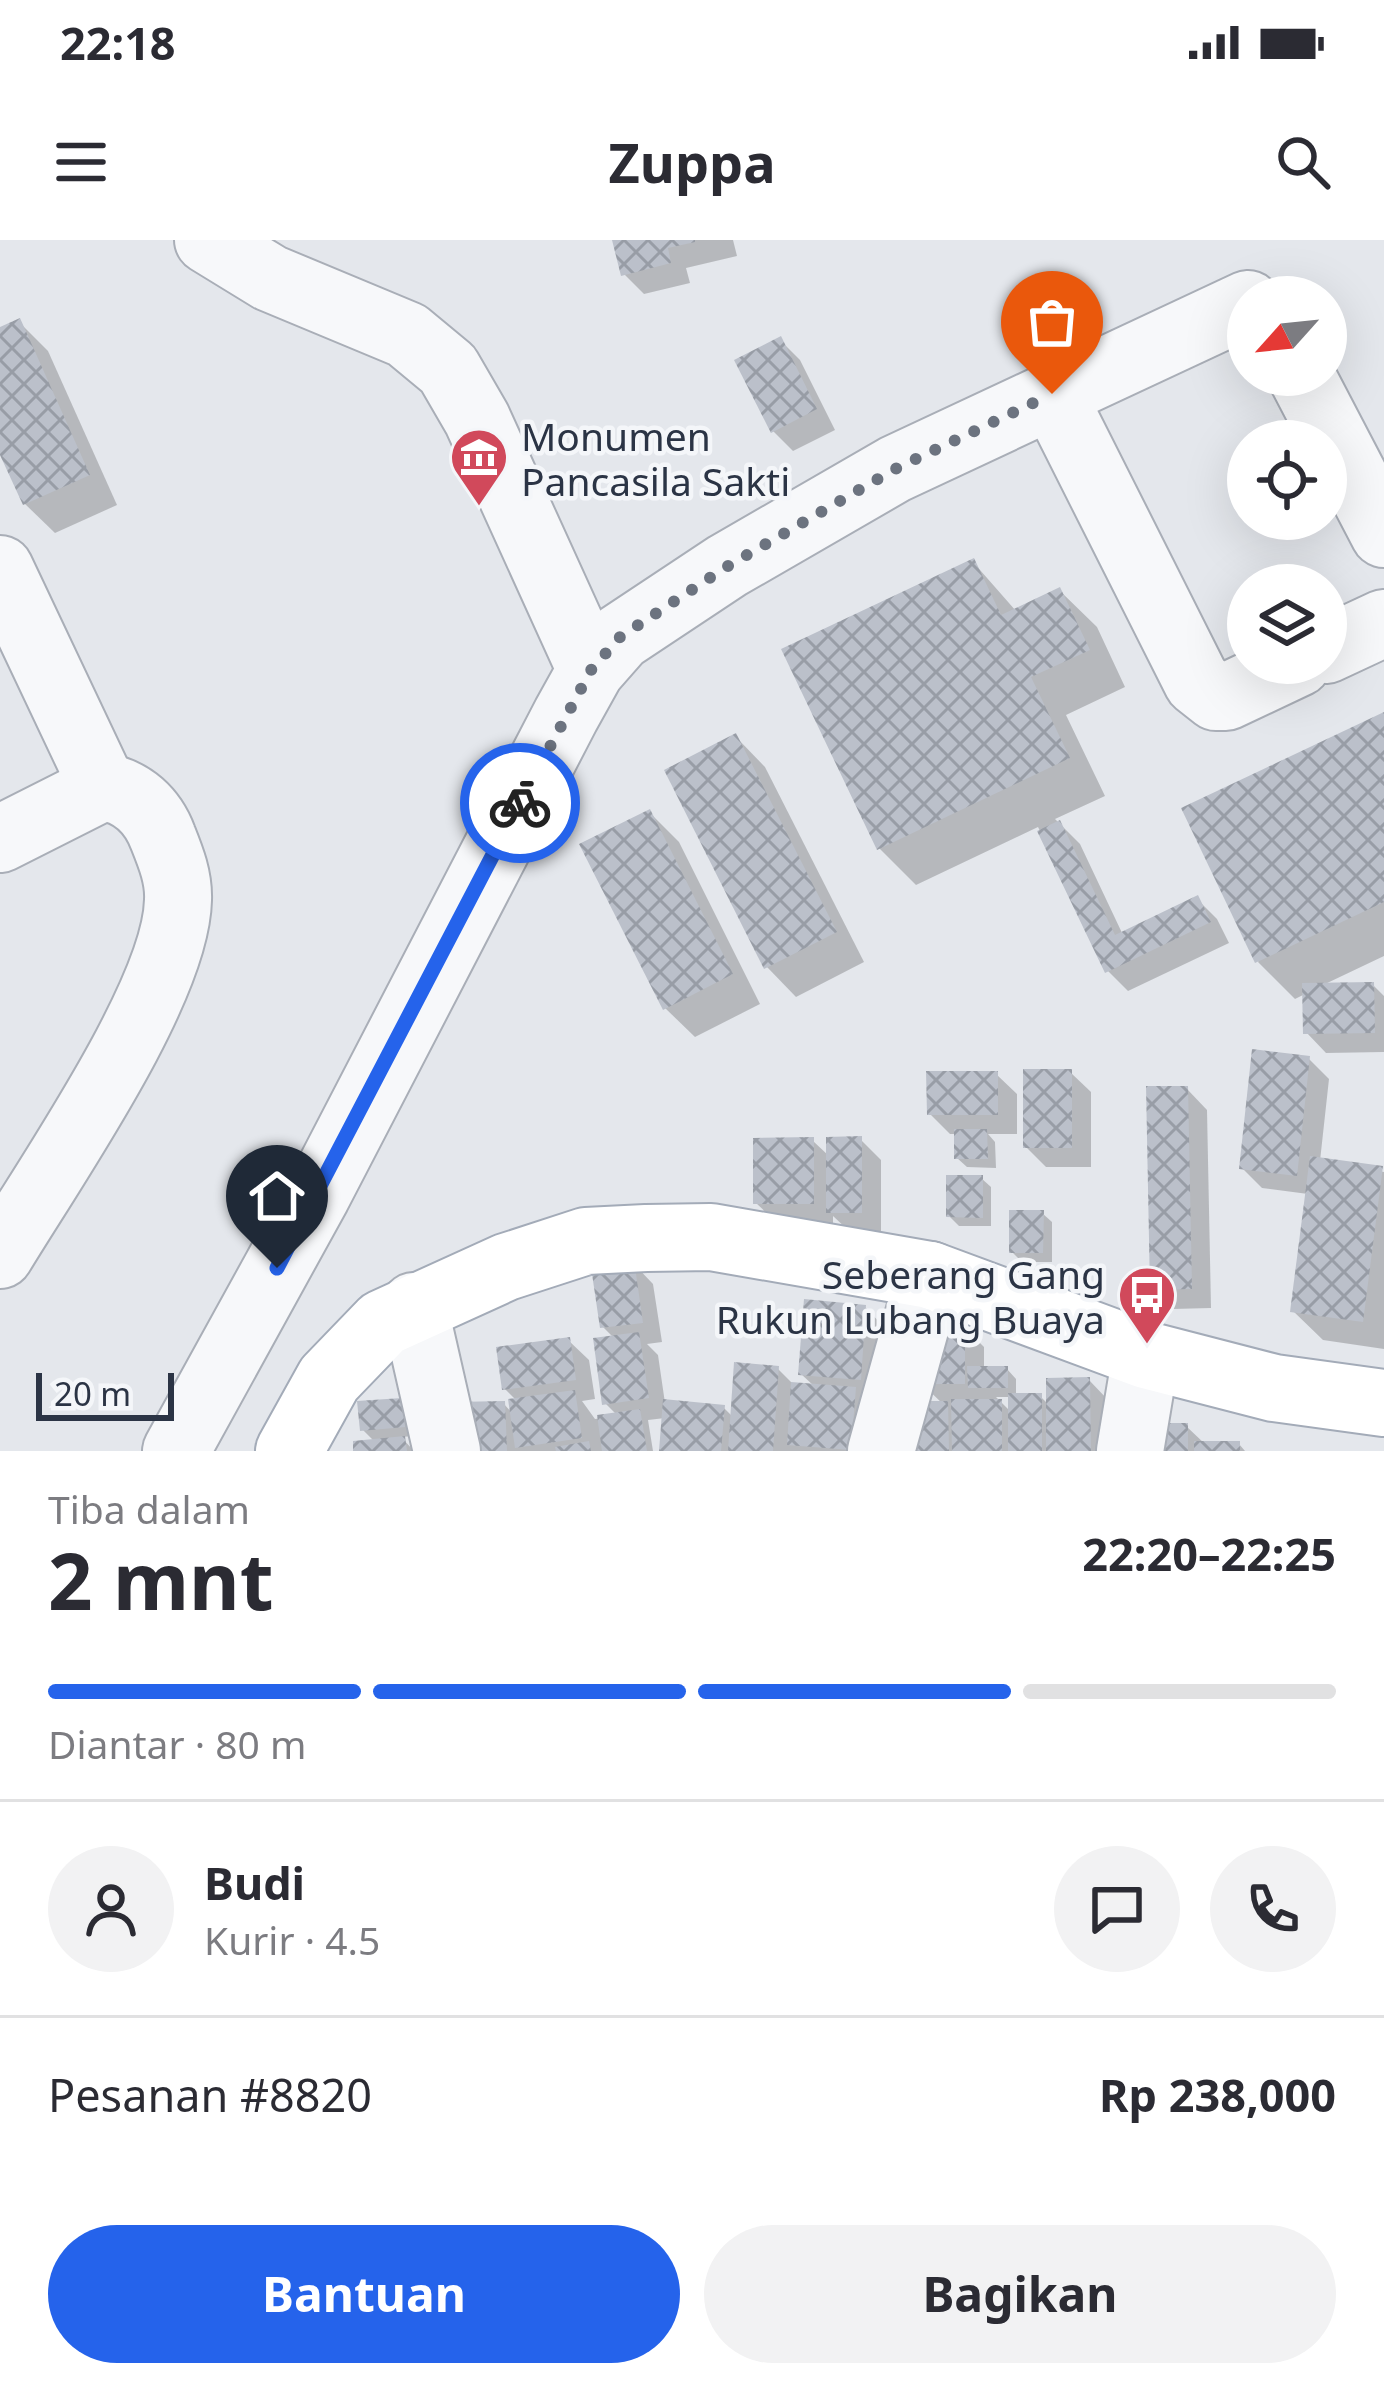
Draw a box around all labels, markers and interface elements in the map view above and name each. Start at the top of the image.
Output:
text: 22:18 [60,12,176,73]
text: Zuppa [609,125,775,199]
icon: menu [48,129,114,195]
icon: search [1270,129,1336,195]
pin [1001,271,1103,394]
north arrow [1227,276,1347,396]
map controls [1227,276,1347,684]
icon: bag [1019,289,1085,355]
place label: Monumen Pancasila Sakti [521,409,790,507]
button: locate [1227,420,1347,540]
museum icon: Monumen Pancasila Sakti [448,426,510,508]
button: layers [1227,564,1347,684]
courier [460,743,580,863]
icon: bike [487,770,553,836]
pin [226,1145,328,1268]
icon: home [244,1163,310,1229]
place label: Seberang Gang Rukun Lubang Buaya [716,1247,1105,1345]
bus stop icon: Seberang Gang Rukun Lubang Buaya [1116,1264,1178,1346]
scale bar [36,1367,174,1420]
text: 20 m [54,1371,131,1416]
text: Tiba dalam [48,1482,250,1535]
text: 22:20–22:25 [1082,1523,1336,1584]
text: 2 mnt [48,1527,274,1633]
text: Diantar · 80 m [48,1717,307,1770]
button: person [48,1846,174,1972]
button: chat [1054,1846,1180,1972]
button: phone [1210,1846,1336,1972]
text: Budi [204,1852,305,1913]
text: Kurir · 4.5 [204,1913,380,1966]
text: Pesanan #8820 [48,2064,372,2125]
text: Rp 238,000 [1099,2064,1336,2125]
button: Bantuan [48,2225,680,2363]
button: Bagikan [704,2225,1336,2363]

